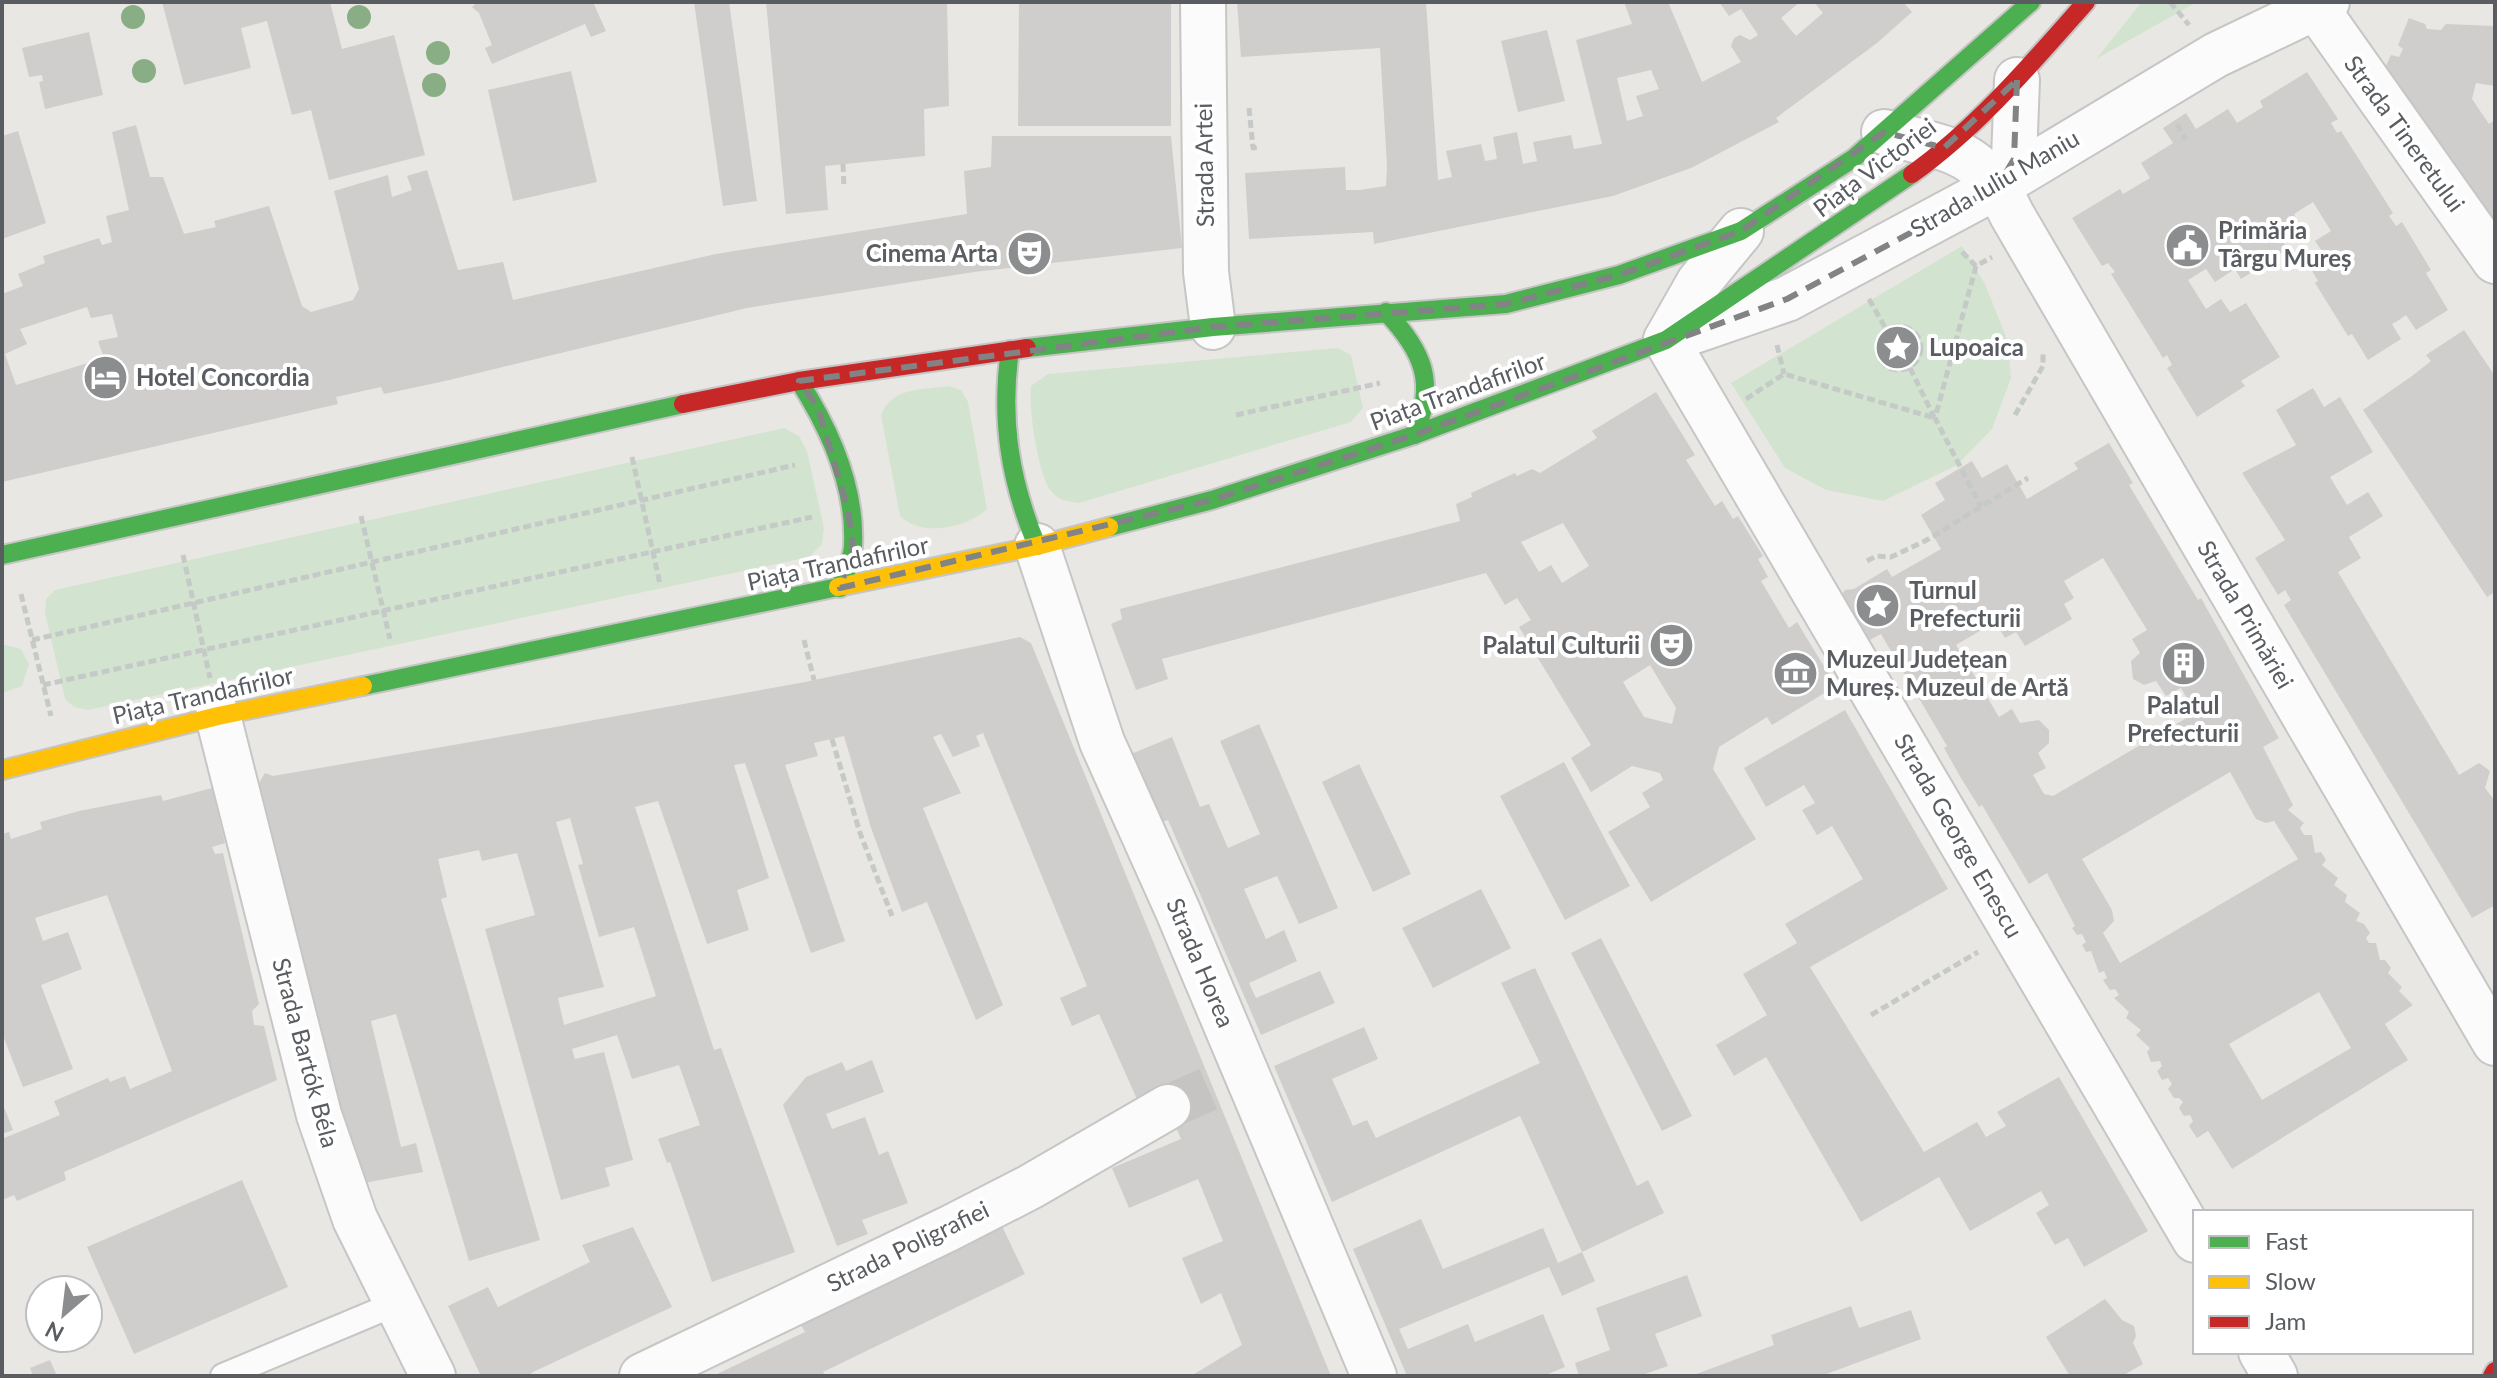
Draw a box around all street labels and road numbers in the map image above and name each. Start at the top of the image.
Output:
street label: Strada Tineretului [2339,49,2472,217]
street label: Strada Artei [1188,103,1219,227]
street label: Piața Victoriei [1807,111,1941,222]
street label: Strada Iuliu Maniu [1905,123,2084,243]
street label: Piața Trandafirilor [1366,345,1549,436]
street label: Piața Trandafirilor [744,529,931,596]
street label: Strada Primăriei [2192,535,2300,694]
street label: Piața Trandafirilor [109,660,296,729]
street label: Strada George Enescu [1889,728,2030,943]
street label: Strada Horea [1161,893,1242,1031]
street label: Strada Bartók Béla [267,955,346,1151]
street label: Strada Poligrafiei [822,1194,993,1297]

